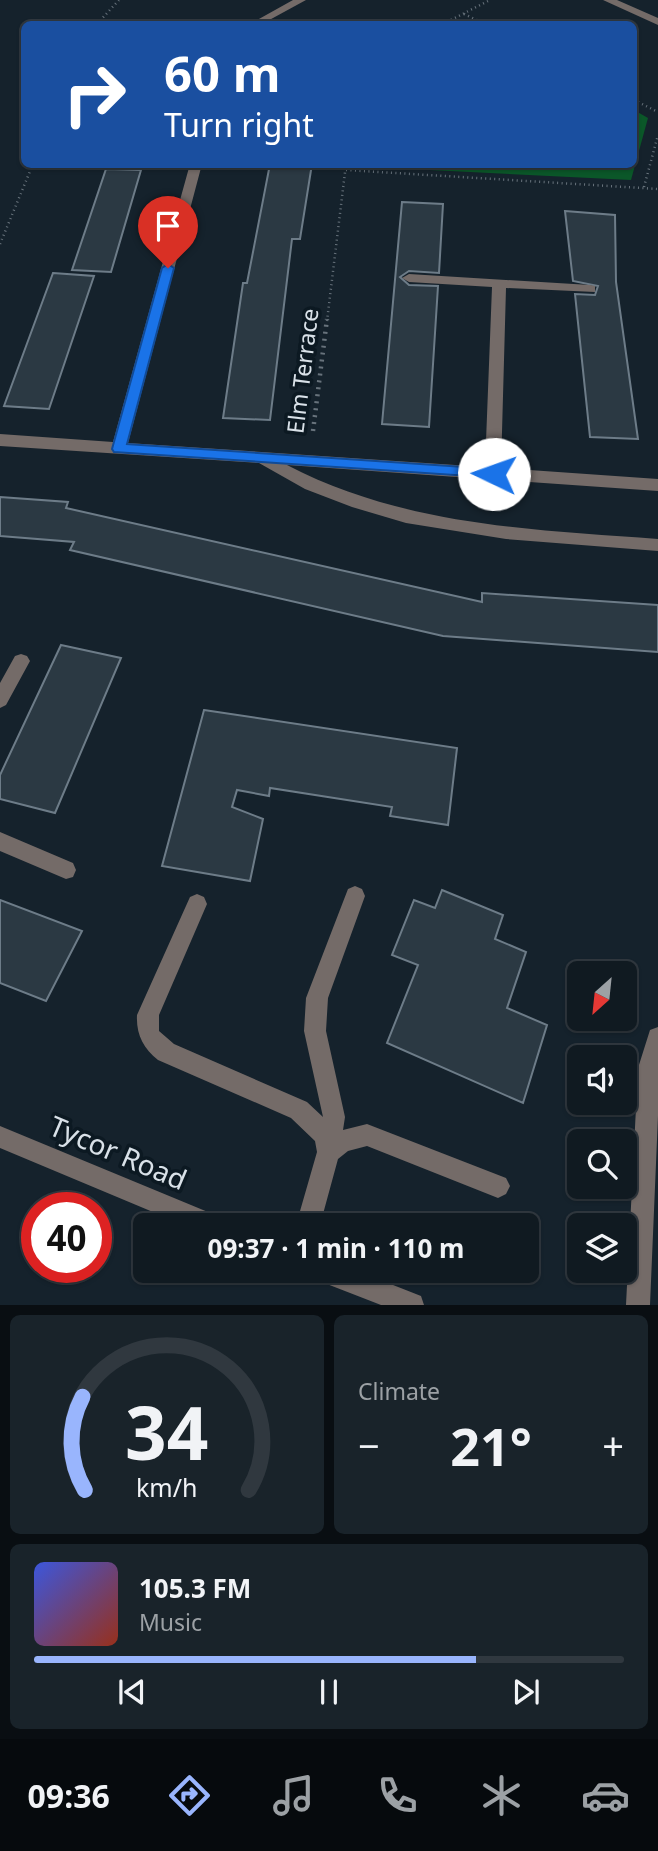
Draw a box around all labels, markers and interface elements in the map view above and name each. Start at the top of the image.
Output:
text: 60 m [164,40,281,106]
icon: right [49,49,140,140]
text: Turn right [164,103,314,146]
pin [138,196,198,268]
icon: arrive [149,207,187,245]
street label: Elm Terrace [278,306,326,435]
position arrow [457,437,531,511]
north arrow [567,961,637,1031]
map controls [567,961,637,1283]
button: sound [567,1045,637,1115]
street label: Tycor Road [44,1106,193,1198]
button: search [567,1129,637,1199]
speed limit sign: 40 [21,1192,112,1283]
button: layers [567,1213,637,1283]
text: 09:37 · 1 min · 110 m [208,1230,464,1266]
text: Climate [358,1375,440,1407]
text: 34 [125,1383,209,1482]
text: 21° [450,1410,532,1481]
text: − [358,1419,380,1471]
text: + [602,1419,624,1471]
text: km/h [136,1470,198,1504]
text: 105.3 FM [139,1570,251,1606]
text: Music [139,1606,202,1638]
icon: previous [113,1673,151,1711]
icon: pause [310,1673,348,1711]
icon: next [507,1673,545,1711]
icon: directions [165,1771,214,1820]
icon: music [269,1771,318,1820]
icon: phone [373,1771,422,1820]
icon: climate [477,1771,526,1820]
icon: car [581,1771,630,1820]
text: 09:36 [28,1774,110,1817]

